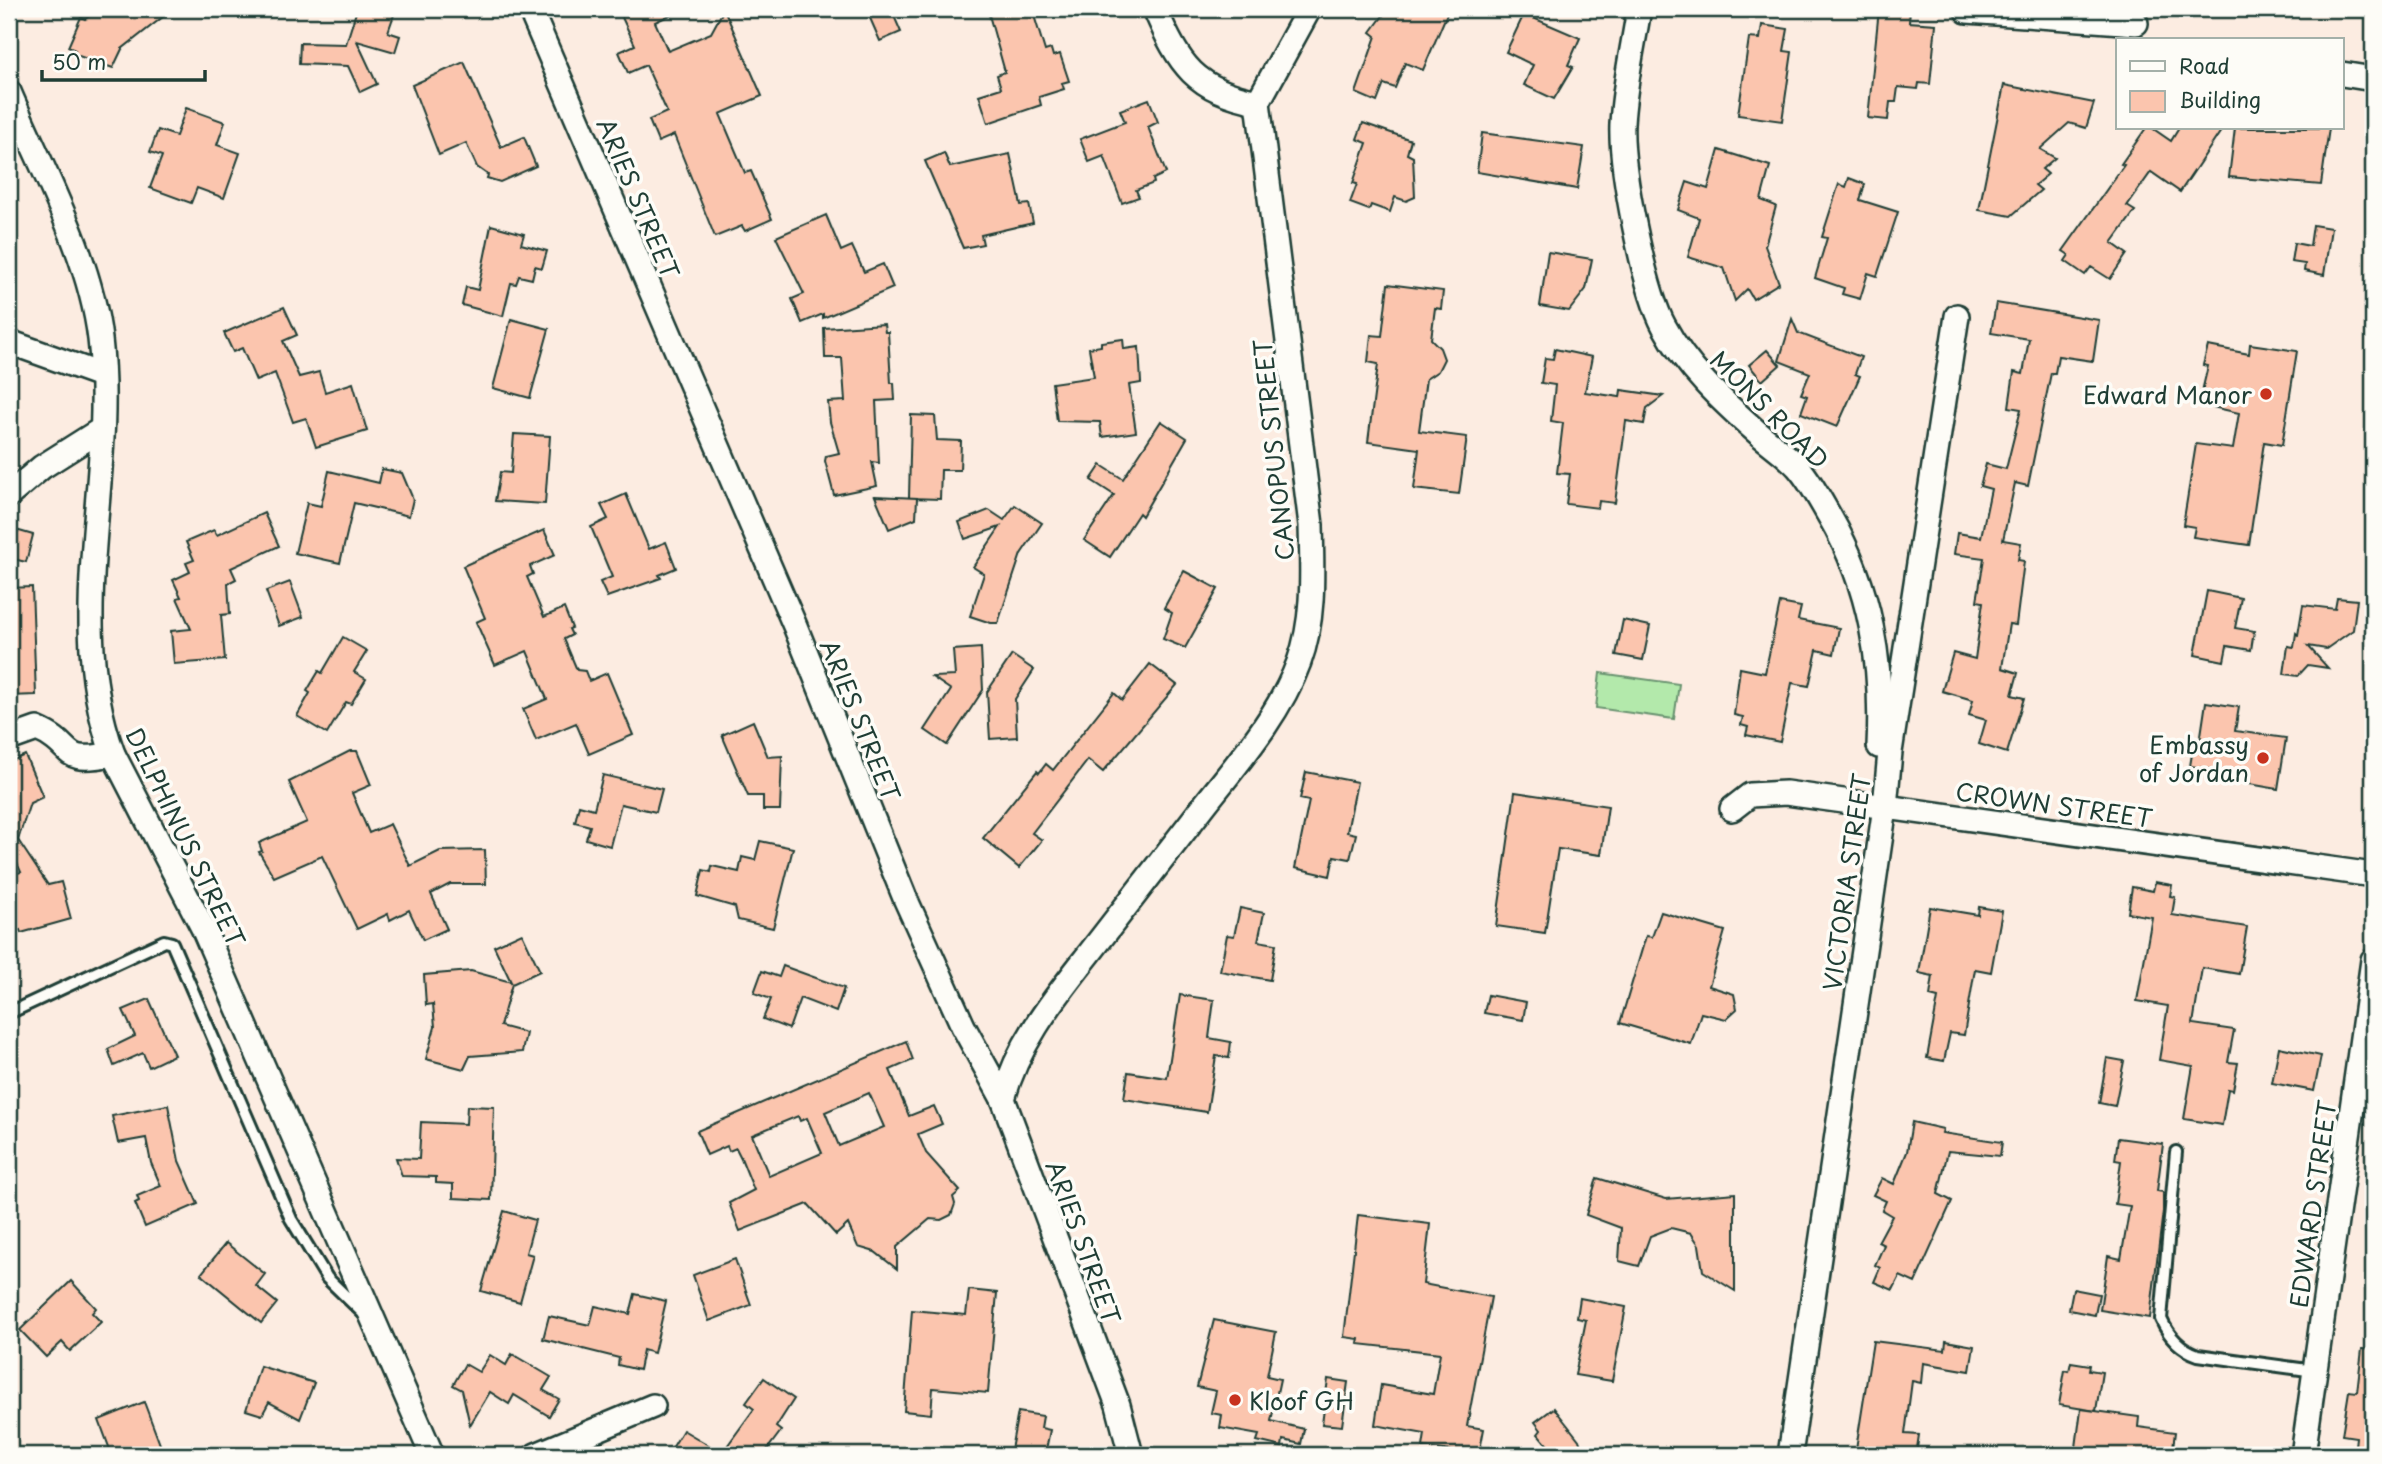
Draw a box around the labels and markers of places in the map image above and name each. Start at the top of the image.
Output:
place label: Edward Manor [2083,376,2253,412]
marker: Edward Manor [2258,386,2274,402]
place label: Embassy of Jordan [2139,726,2249,790]
marker: Embassy of Jordan [2255,750,2271,766]
place label: Kloof GH [1249,1382,1354,1418]
marker: Kloof GH [1227,1392,1243,1408]

